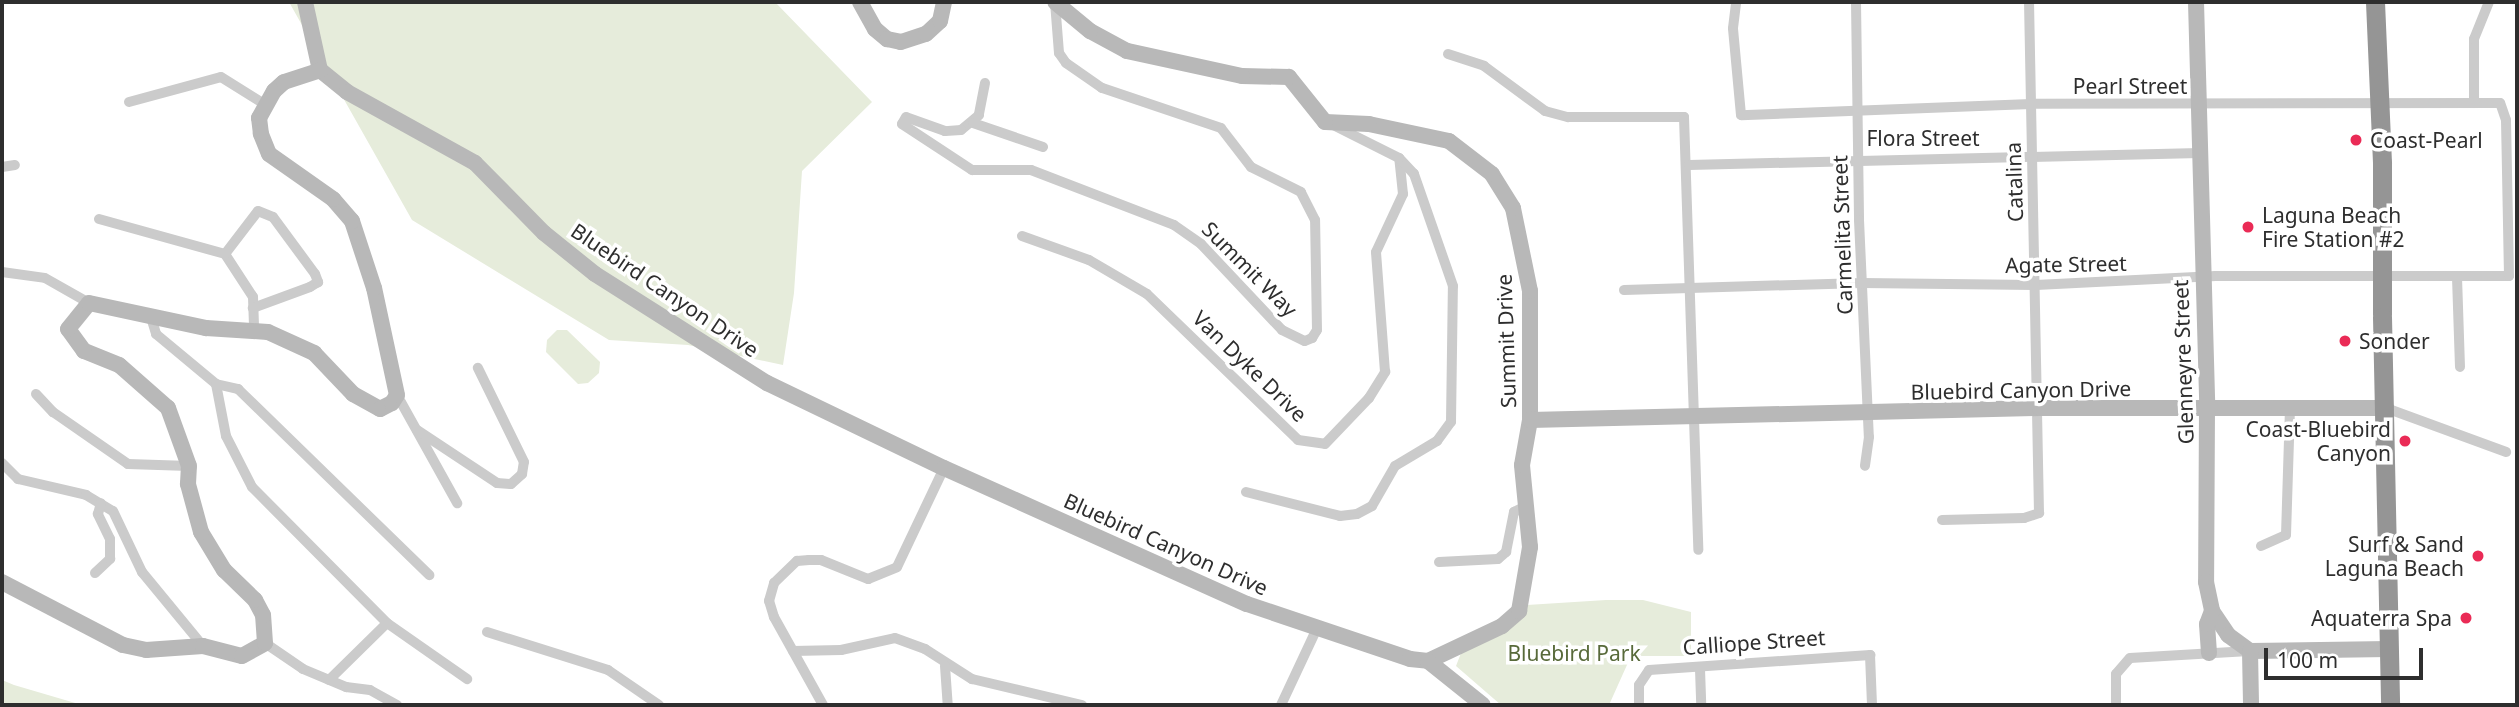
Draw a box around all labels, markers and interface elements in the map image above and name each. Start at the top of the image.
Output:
street label: Pearl Street [2073,73,2187,99]
street label: Flora Street [1866,125,1980,151]
place label: Coast-Pearl [2370,127,2483,153]
marker: Coast-Pearl [2348,132,2364,148]
street label: Catalina [2000,142,2028,222]
street label: Carmelita Street [1827,155,1857,315]
place label: Laguna Beach Fire Station #2 [2262,202,2404,252]
street label: Summit Way [1197,216,1303,322]
street label: Bluebird Canyon Drive [566,218,764,362]
marker: Laguna Beach Fire Station #2 [2240,219,2256,235]
street label: Agate Street [2005,250,2127,278]
street label: Summit Drive [1491,274,1521,408]
street label: Glenneyre Street [2168,279,2198,445]
street label: Van Dyke Drive [1188,305,1312,427]
place label: Sonder [2359,328,2430,354]
marker: Sonder [2337,333,2353,349]
street label: Bluebird Canyon Drive [1910,375,2132,405]
place label: Coast-Bluebird Canyon [2245,416,2391,466]
marker: Coast-Bluebird Canyon [2397,433,2413,449]
street label: Bluebird Canyon Drive [1060,488,1272,600]
place label: Surf & Sand Laguna Beach [2325,531,2464,581]
marker: Surf & Sand Laguna Beach [2470,548,2486,564]
place label: Aquaterra Spa [2311,605,2452,631]
marker: Aquaterra Spa [2458,610,2474,626]
street label: Calliope Street [1682,624,1826,660]
scale bar [2267,634,2426,678]
park label: Bluebird Park [1507,640,1641,666]
text: 100 m [2277,646,2338,674]

